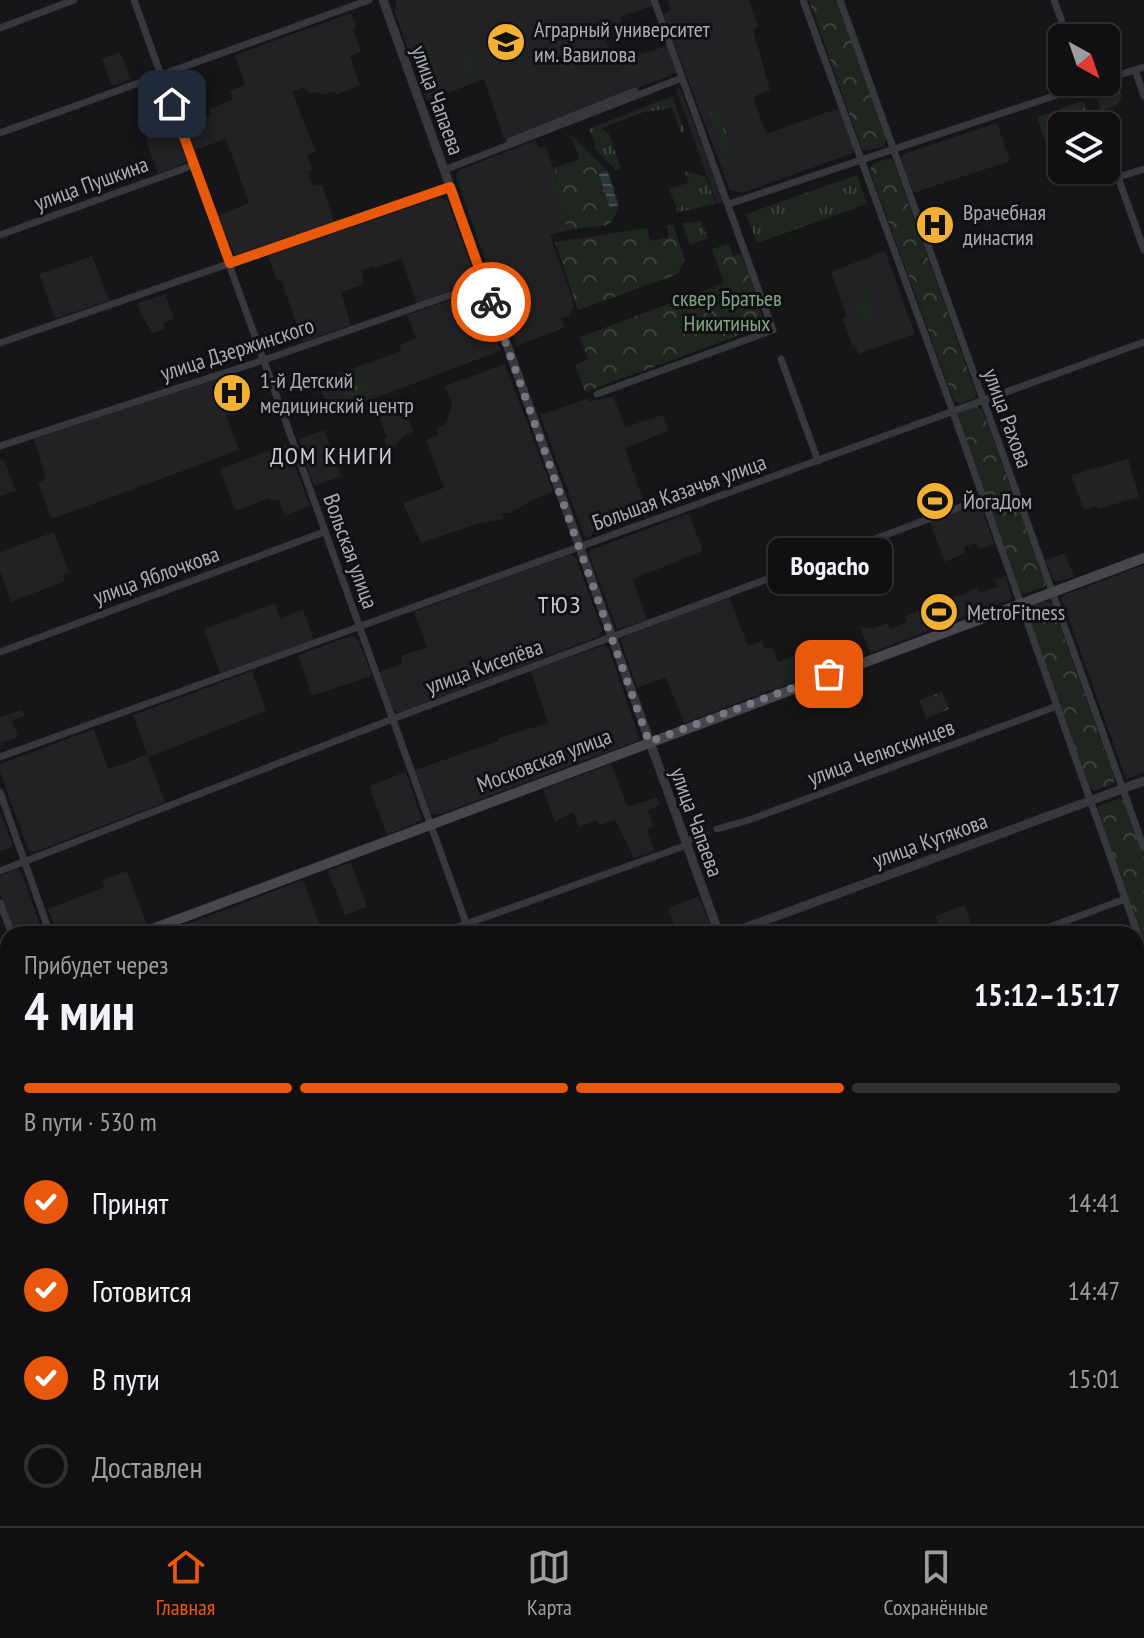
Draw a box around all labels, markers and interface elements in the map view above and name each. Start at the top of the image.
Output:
place label: Аграрный университет им. Вавилова [534,15,711,68]
school or university icon: Аграрный университет им. Вавилова [485,21,527,63]
north arrow [1048,24,1120,96]
map controls [1048,24,1120,184]
street label: улица Чапаева [405,42,471,158]
pin [138,70,206,138]
icon: home [150,82,194,126]
button: layers [1048,112,1120,184]
street label: улица Пушкина [30,149,152,217]
place label: Врачебная династия [963,198,1046,251]
hospital icon: Врачебная династия [914,204,956,246]
courier [451,262,531,342]
icon: bike [469,280,513,324]
park label: сквер Братьев Никитиных [672,284,782,337]
street label: улица Дзержинского [157,311,317,387]
street label: улица Рахова [977,364,1039,472]
place label: 1-й Детский медицинский центр [260,366,414,419]
hospital icon: 1-й Детский медицинский центр [211,372,253,414]
district label: ДОМ КНИГИ [270,440,394,471]
street label: Большая Казачья улица [588,448,770,536]
sports icon: ЙогаДом [914,480,956,522]
place label: ЙогаДом [963,487,1032,515]
street label: Вольская улица [317,490,385,612]
callout: Bogacho [767,538,891,594]
street label: улица Яблочкова [89,539,223,611]
text: Bogacho [791,549,869,582]
district label: ТЮЗ [538,589,582,620]
sports icon: MetroFitness [918,591,960,633]
place label: MetroFitness [967,598,1065,626]
street label: улица Киселёва [422,632,546,700]
pin [795,640,863,708]
icon: bag [807,652,851,696]
street label: улица Челюскинцев [804,712,958,792]
street label: Московская улица [473,722,615,798]
street label: улица Чапаева [664,764,730,880]
street label: улица Кутякова [869,806,991,874]
text: Прибудет через [24,948,168,981]
text: 15:12–15:17 [974,975,1120,1014]
text: 4 мин [24,977,135,1044]
text: В пути · 530 m [24,1105,157,1138]
icon: check [24,1180,68,1224]
text: Принят [92,1183,168,1222]
text: 14:41 [1068,1186,1120,1219]
icon: check [24,1268,68,1312]
text: Готовится [92,1271,192,1310]
text: 14:47 [1068,1274,1120,1307]
icon: check [24,1356,68,1400]
text: В пути [92,1359,160,1398]
text: 15:01 [1068,1362,1120,1395]
text: Доставлен [92,1447,202,1486]
tab: Главная [156,1545,215,1621]
tab: Карта [527,1545,572,1621]
tab: Сохранённые [883,1545,988,1621]

